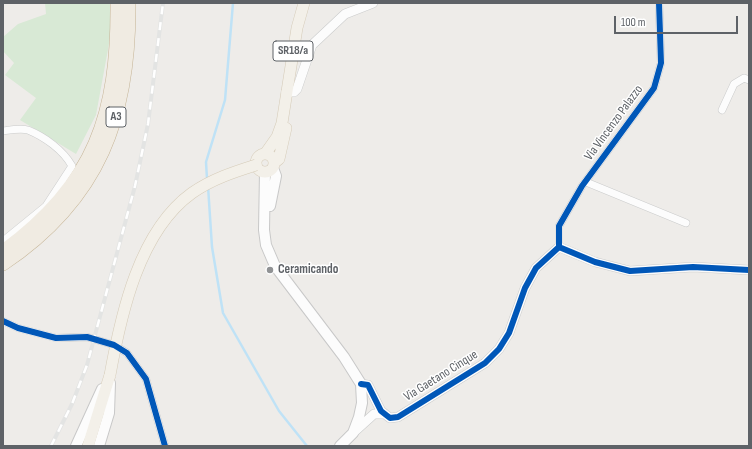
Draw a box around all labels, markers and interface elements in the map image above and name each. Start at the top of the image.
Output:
scale bar [616,8,740,34]
text: 100 m [621,15,646,30]
road number: SR18/a [273,41,313,61]
street label: Via Vincenzo Palazzo [581,82,647,164]
road number: A3 [106,107,126,127]
place label: Ceramicando [278,262,338,278]
marker: Ceramicando [265,265,275,275]
street label: Via Gaetano Cinque [401,347,481,405]

